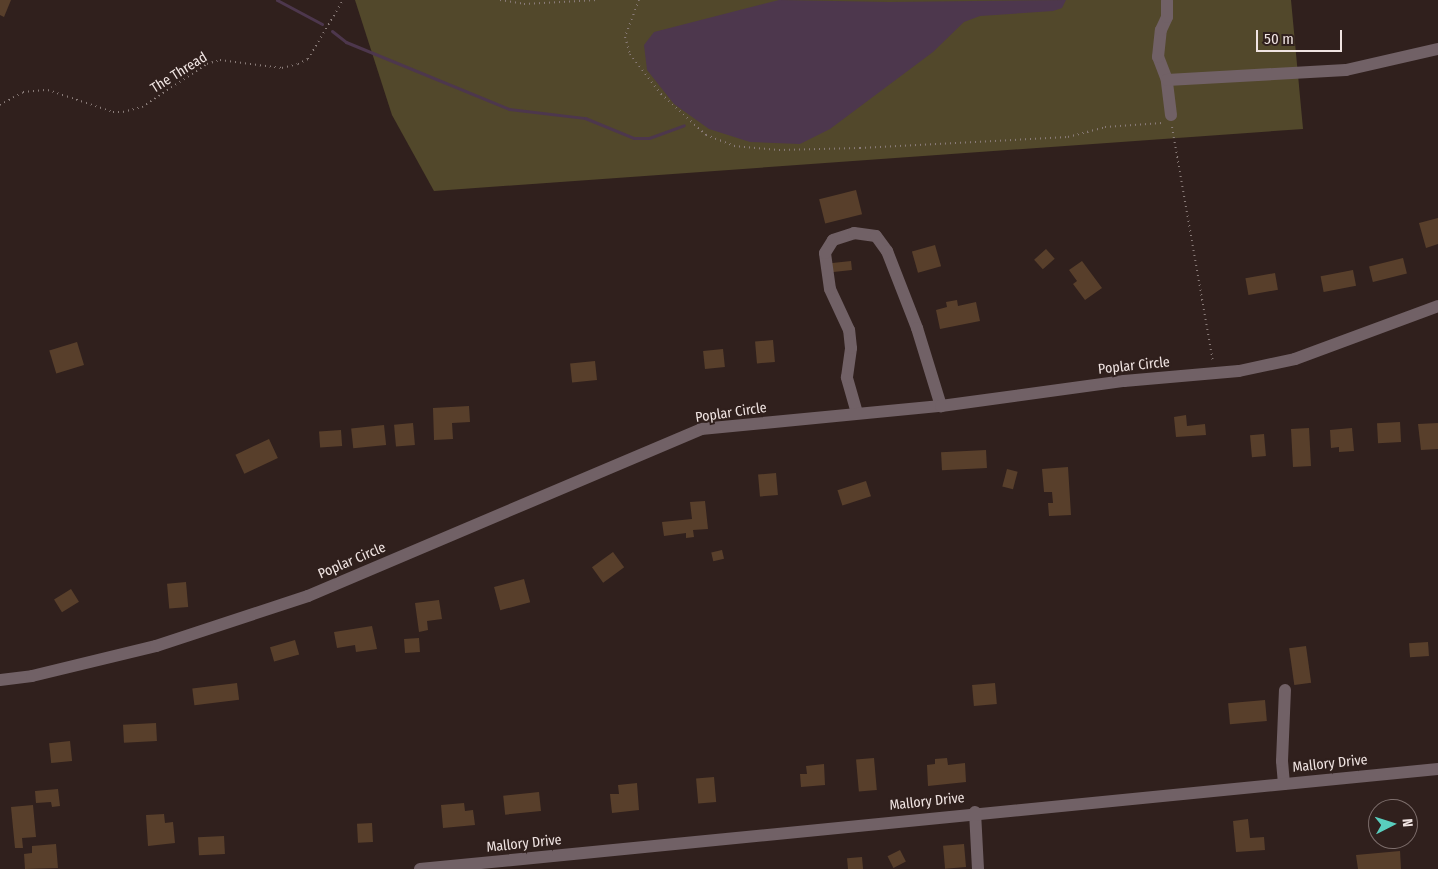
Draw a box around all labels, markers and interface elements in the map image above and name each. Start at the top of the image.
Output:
scale bar [1258,20,1344,52]
text: 50 m [1264,30,1294,48]
street label: The Thread [148,49,210,97]
street label: Poplar Circle [1097,354,1171,378]
street label: Poplar Circle [694,400,768,426]
street label: Poplar Circle [316,539,388,583]
street label: Mallory Drive [1292,752,1368,776]
street label: Mallory Drive [889,790,965,814]
north arrow [1368,799,1418,849]
text: N [1399,818,1416,828]
street label: Mallory Drive [486,832,562,856]

